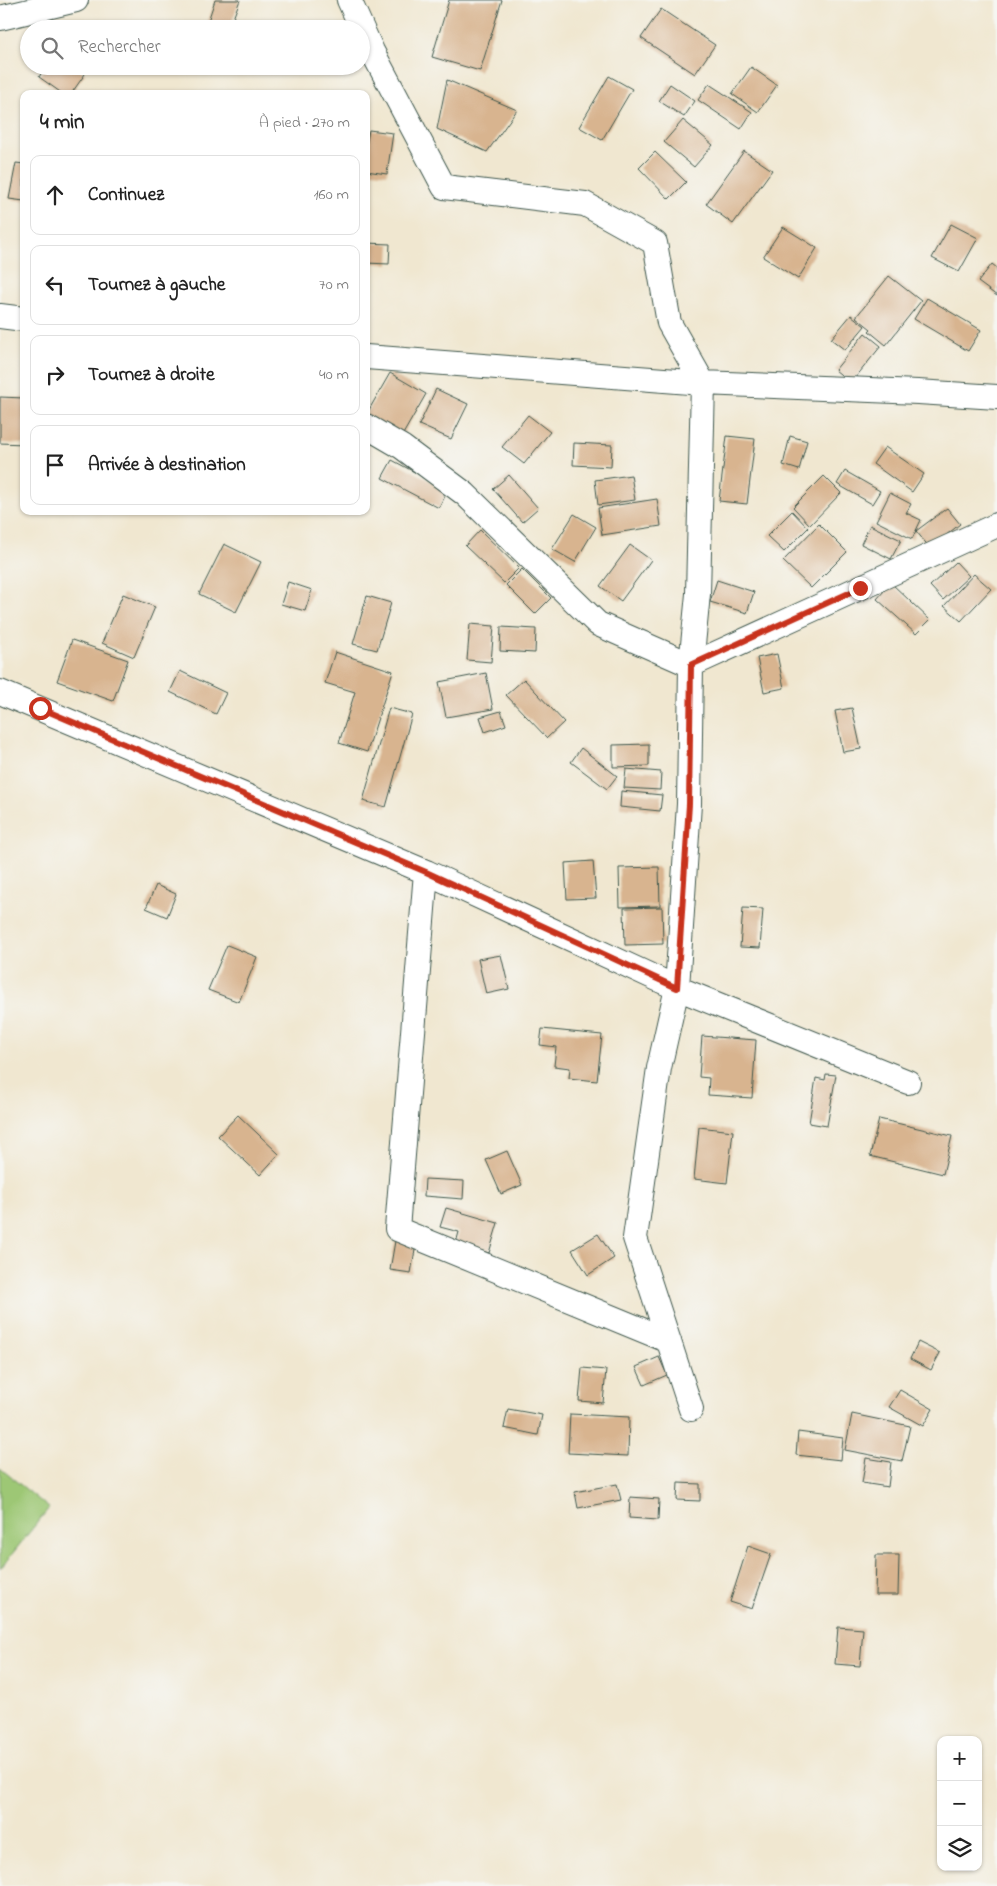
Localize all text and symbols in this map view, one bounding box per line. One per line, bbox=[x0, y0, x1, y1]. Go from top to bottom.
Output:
search box bbox=[20, 20, 370, 75]
icon: search bbox=[38, 34, 66, 62]
text: Rechercher bbox=[78, 34, 161, 61]
text: 4 min bbox=[40, 108, 84, 138]
text: À pied · 270 m bbox=[259, 111, 350, 135]
icon: ahead bbox=[41, 181, 69, 209]
text: Continuez bbox=[88, 182, 164, 209]
text: 160 m bbox=[314, 183, 349, 207]
icon: left bbox=[41, 271, 69, 299]
text: Tournez à gauche bbox=[88, 272, 225, 299]
text: 70 m bbox=[319, 273, 349, 297]
icon: right bbox=[41, 361, 69, 389]
text: Tournez à droite bbox=[88, 362, 214, 389]
text: 40 m bbox=[319, 363, 349, 387]
icon: arrive bbox=[41, 451, 69, 479]
text: Arrivée à destination bbox=[88, 452, 246, 479]
route end bbox=[849, 577, 872, 600]
route start bbox=[29, 697, 52, 720]
map controls bbox=[937, 1736, 982, 1871]
button: + bbox=[937, 1736, 982, 1781]
button: − bbox=[937, 1781, 982, 1826]
button: layers bbox=[937, 1826, 982, 1871]

